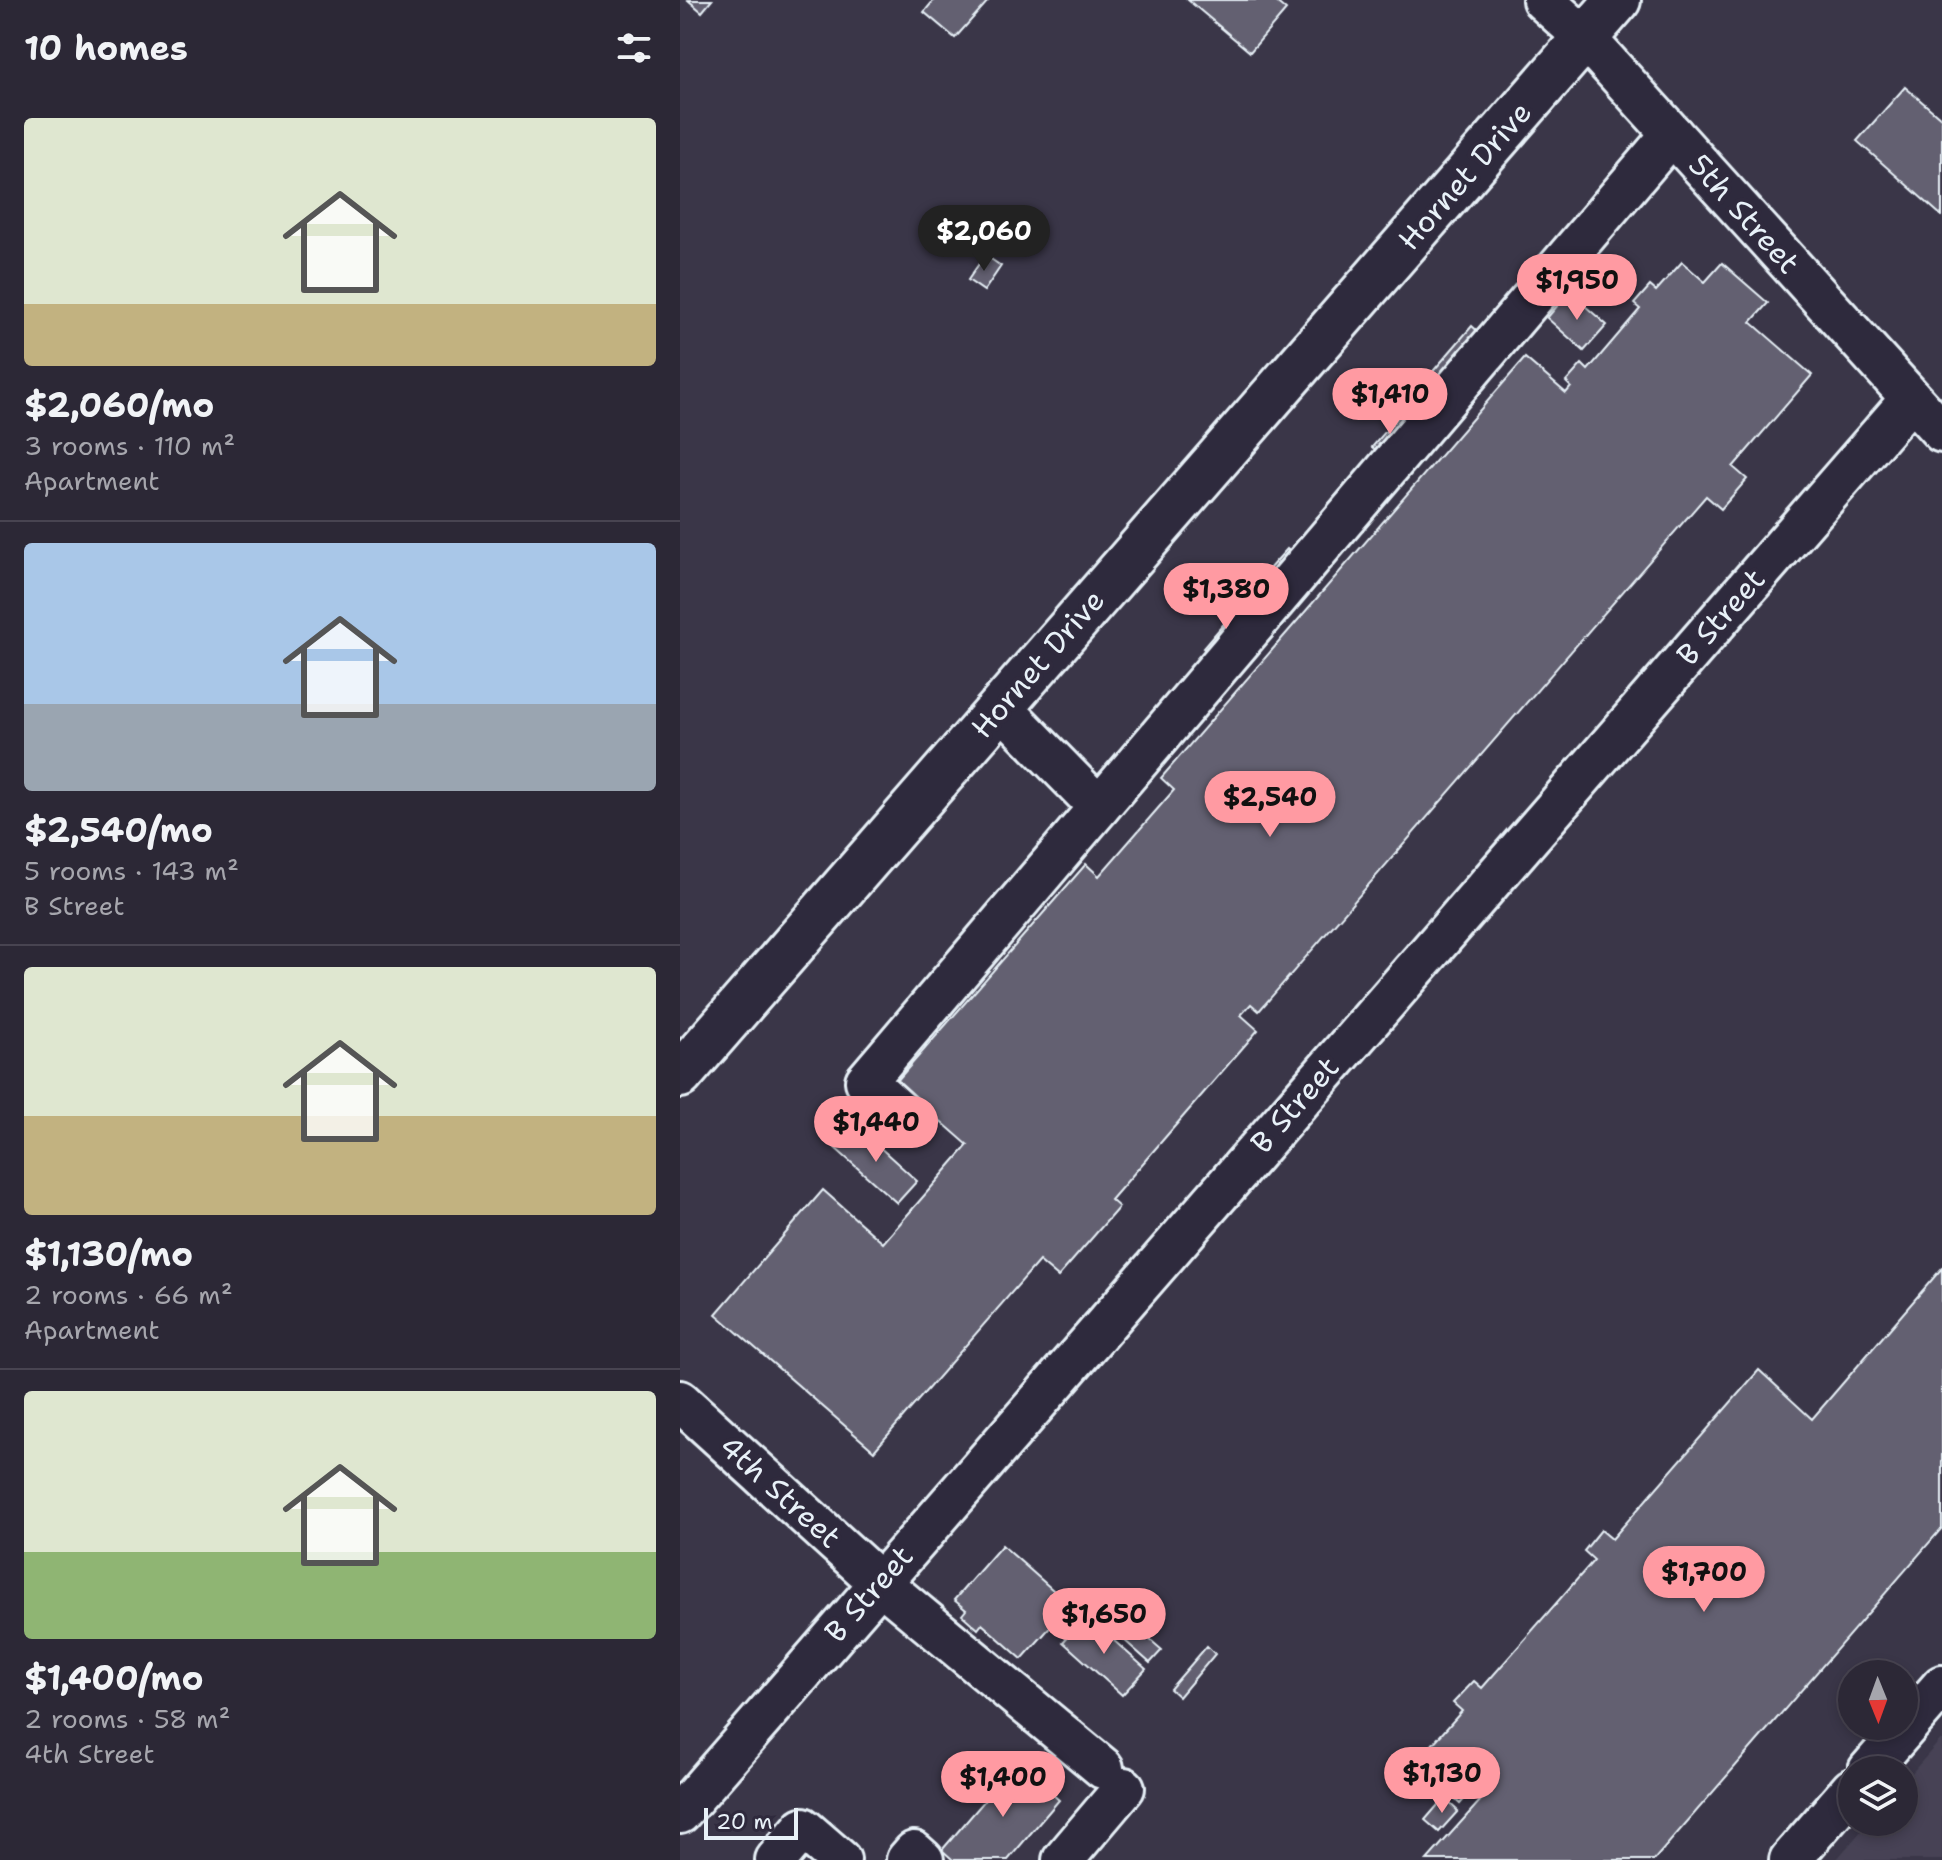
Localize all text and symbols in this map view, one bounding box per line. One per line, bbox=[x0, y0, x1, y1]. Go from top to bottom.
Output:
text: 10 homes bbox=[24, 25, 188, 71]
icon: filters bbox=[612, 26, 656, 70]
street label: Hornet Drive bbox=[1389, 93, 1541, 259]
street label: 5th Street bbox=[1680, 145, 1809, 282]
icon: home bbox=[268, 170, 412, 314]
pin: $2,060 bbox=[919, 205, 1049, 273]
text: $2,060 bbox=[936, 213, 1032, 248]
pin: $1,950 bbox=[1512, 254, 1642, 322]
text: $1,950 bbox=[1535, 262, 1619, 297]
pin: $1,410 bbox=[1325, 368, 1455, 436]
text: $1,410 bbox=[1350, 376, 1430, 411]
text: $2,060/mo bbox=[24, 382, 214, 428]
text: 3 rooms · 110 m² bbox=[24, 428, 235, 463]
text: Apartment bbox=[24, 463, 160, 498]
street label: B Street bbox=[1667, 559, 1774, 674]
pin: $1,380 bbox=[1161, 563, 1291, 631]
text: $1,380 bbox=[1182, 571, 1270, 606]
street label: Hornet Drive bbox=[962, 581, 1114, 747]
icon: home bbox=[268, 595, 412, 739]
pin: $2,540 bbox=[1205, 771, 1335, 839]
text: $2,540 bbox=[1223, 779, 1317, 814]
text: $2,540/mo bbox=[24, 807, 213, 853]
text: 5 rooms · 143 m² bbox=[24, 853, 239, 888]
text: B Street bbox=[24, 888, 125, 923]
icon: home bbox=[268, 1019, 412, 1163]
street label: B Street bbox=[1241, 1047, 1348, 1162]
pin: $1,440 bbox=[811, 1096, 941, 1164]
text: $1,440 bbox=[832, 1104, 920, 1139]
text: $1,130/mo bbox=[24, 1231, 193, 1277]
text: 2 rooms · 66 m² bbox=[24, 1277, 233, 1312]
text: Apartment bbox=[24, 1312, 160, 1347]
street label: 4th Street bbox=[711, 1426, 850, 1557]
icon: home bbox=[268, 1443, 412, 1587]
street label: B Street bbox=[815, 1536, 922, 1651]
pin: $1,700 bbox=[1639, 1546, 1769, 1614]
text: $1,700 bbox=[1661, 1554, 1747, 1589]
pin: $1,650 bbox=[1039, 1588, 1169, 1656]
text: $1,650 bbox=[1061, 1596, 1147, 1631]
text: $1,400/mo bbox=[24, 1655, 204, 1701]
north arrow bbox=[1838, 1660, 1918, 1740]
map controls bbox=[1838, 1660, 1918, 1836]
text: 2 rooms · 58 m² bbox=[24, 1701, 230, 1736]
text: 4th Street bbox=[24, 1736, 155, 1771]
pin: $1,130 bbox=[1377, 1747, 1507, 1815]
pin: $1,400 bbox=[938, 1751, 1068, 1819]
text: $1,130 bbox=[1402, 1755, 1482, 1790]
button: layers bbox=[1838, 1756, 1918, 1836]
text: $1,400 bbox=[959, 1759, 1047, 1794]
scale bar bbox=[704, 1804, 798, 1840]
text: 20 m bbox=[716, 1807, 773, 1836]

